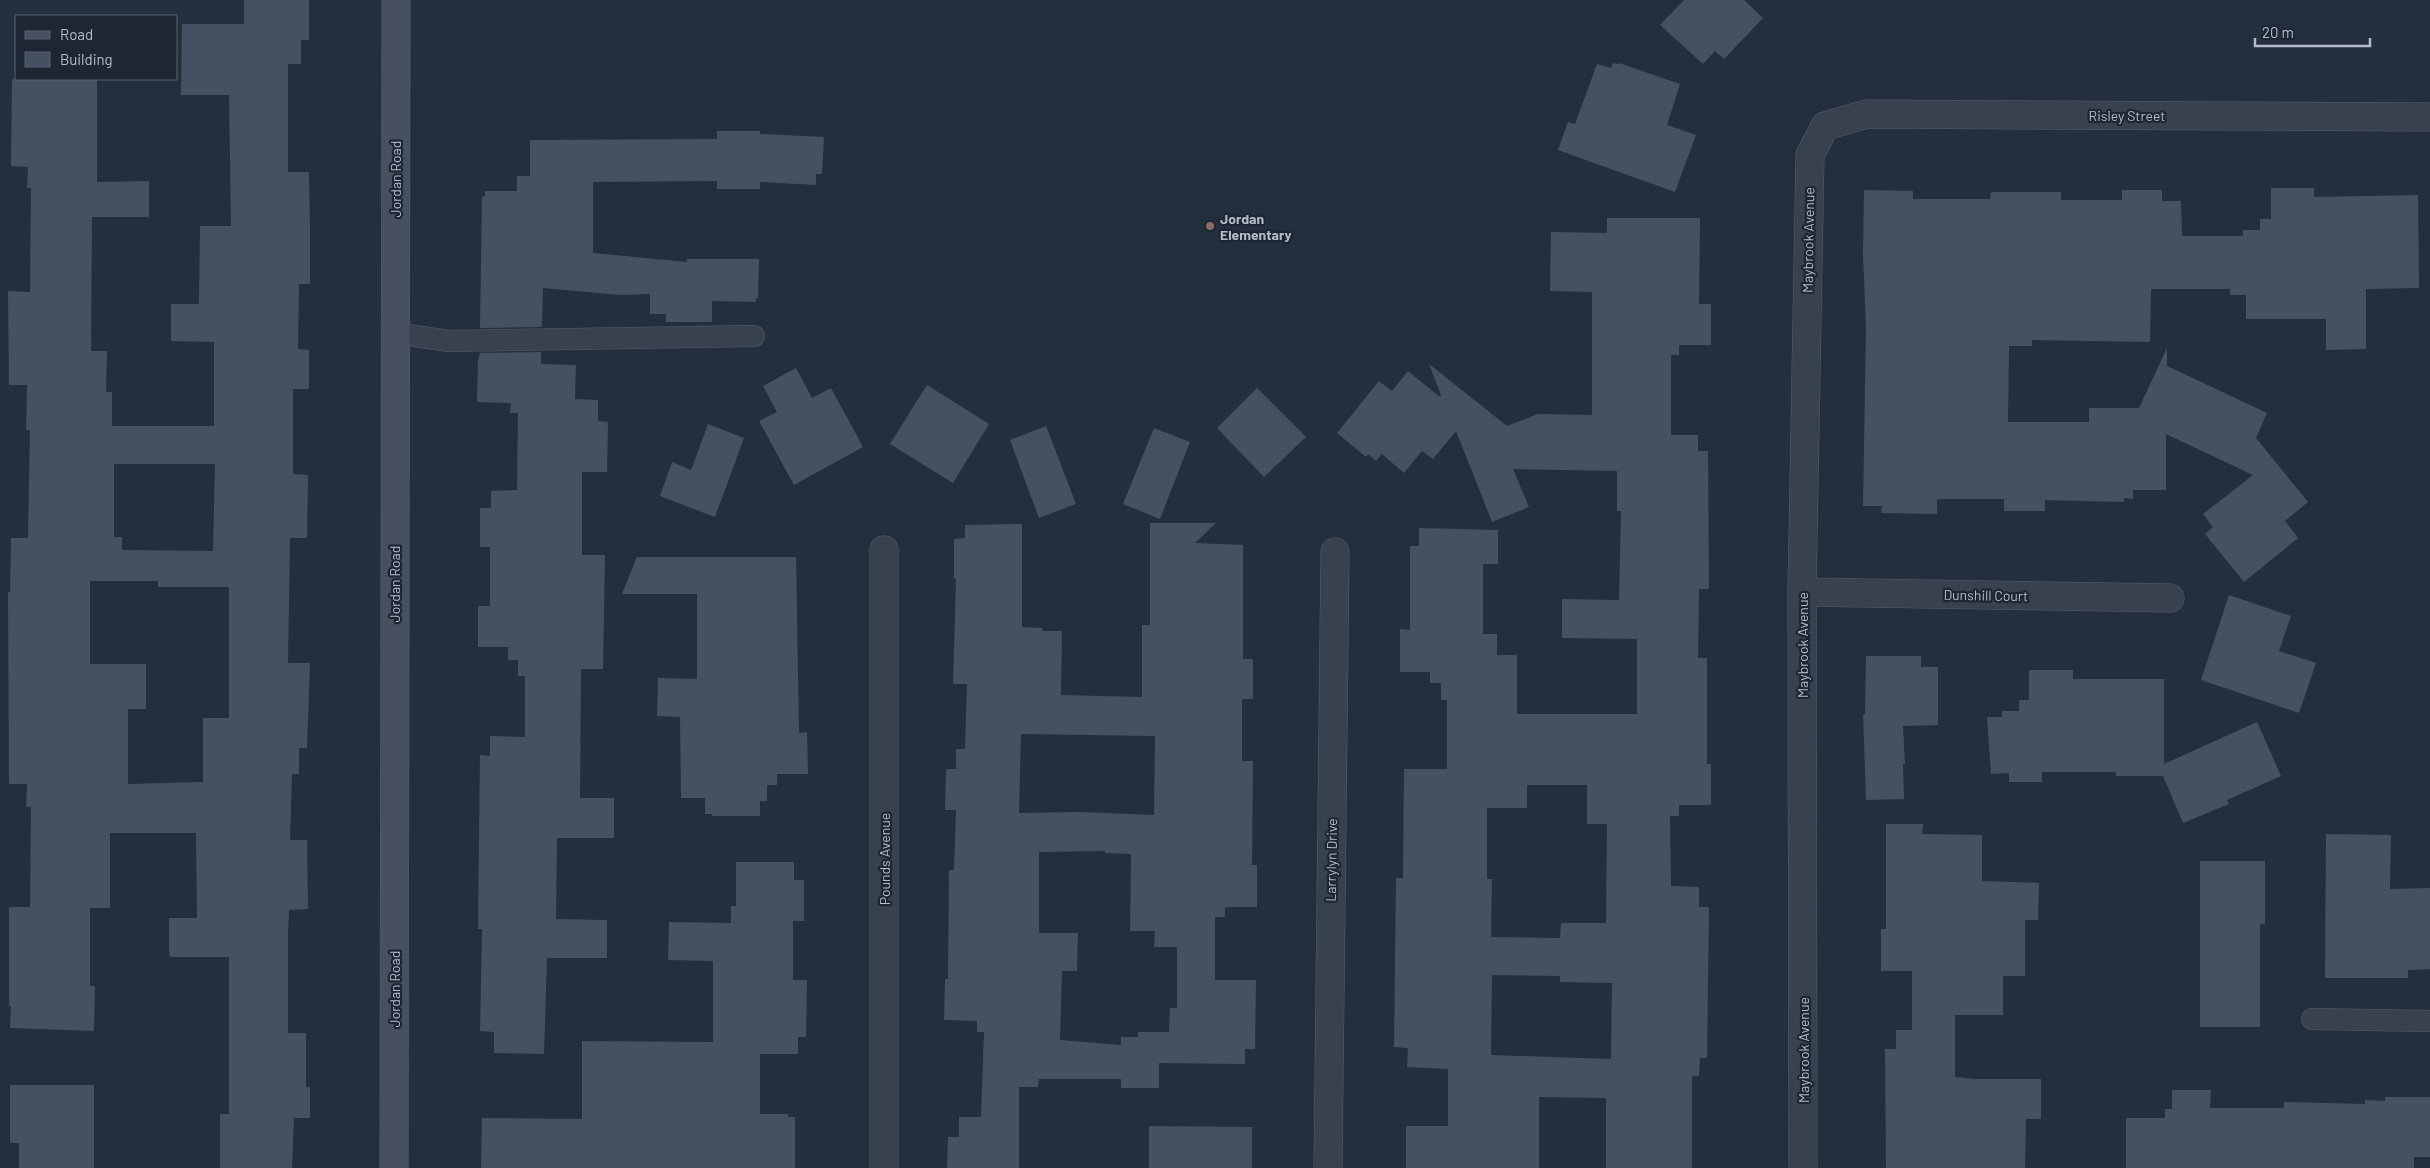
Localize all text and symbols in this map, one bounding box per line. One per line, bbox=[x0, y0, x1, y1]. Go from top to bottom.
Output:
legend bbox=[15, 15, 178, 80]
scale bar bbox=[2255, 15, 2370, 47]
text: 20 m bbox=[2262, 23, 2294, 41]
text: Road bbox=[60, 25, 93, 43]
text: Building bbox=[60, 50, 113, 68]
street label: Risley Street bbox=[2089, 107, 2165, 124]
street label: Jordan Road bbox=[387, 141, 404, 217]
street label: Maybrook Avenue bbox=[1799, 187, 1817, 293]
place label: Jordan Elementary bbox=[1220, 210, 1291, 243]
marker: Jordan Elementary bbox=[1204, 220, 1216, 232]
street label: Jordan Road bbox=[386, 546, 403, 622]
street label: Dunshill Court bbox=[1944, 586, 2028, 604]
street label: Maybrook Avenue bbox=[1794, 592, 1811, 698]
street label: Pounds Avenue bbox=[876, 813, 893, 905]
street label: Larrylyn Drive bbox=[1322, 818, 1340, 902]
street label: Jordan Road bbox=[386, 951, 403, 1027]
street label: Maybrook Avenue bbox=[1795, 997, 1812, 1103]

